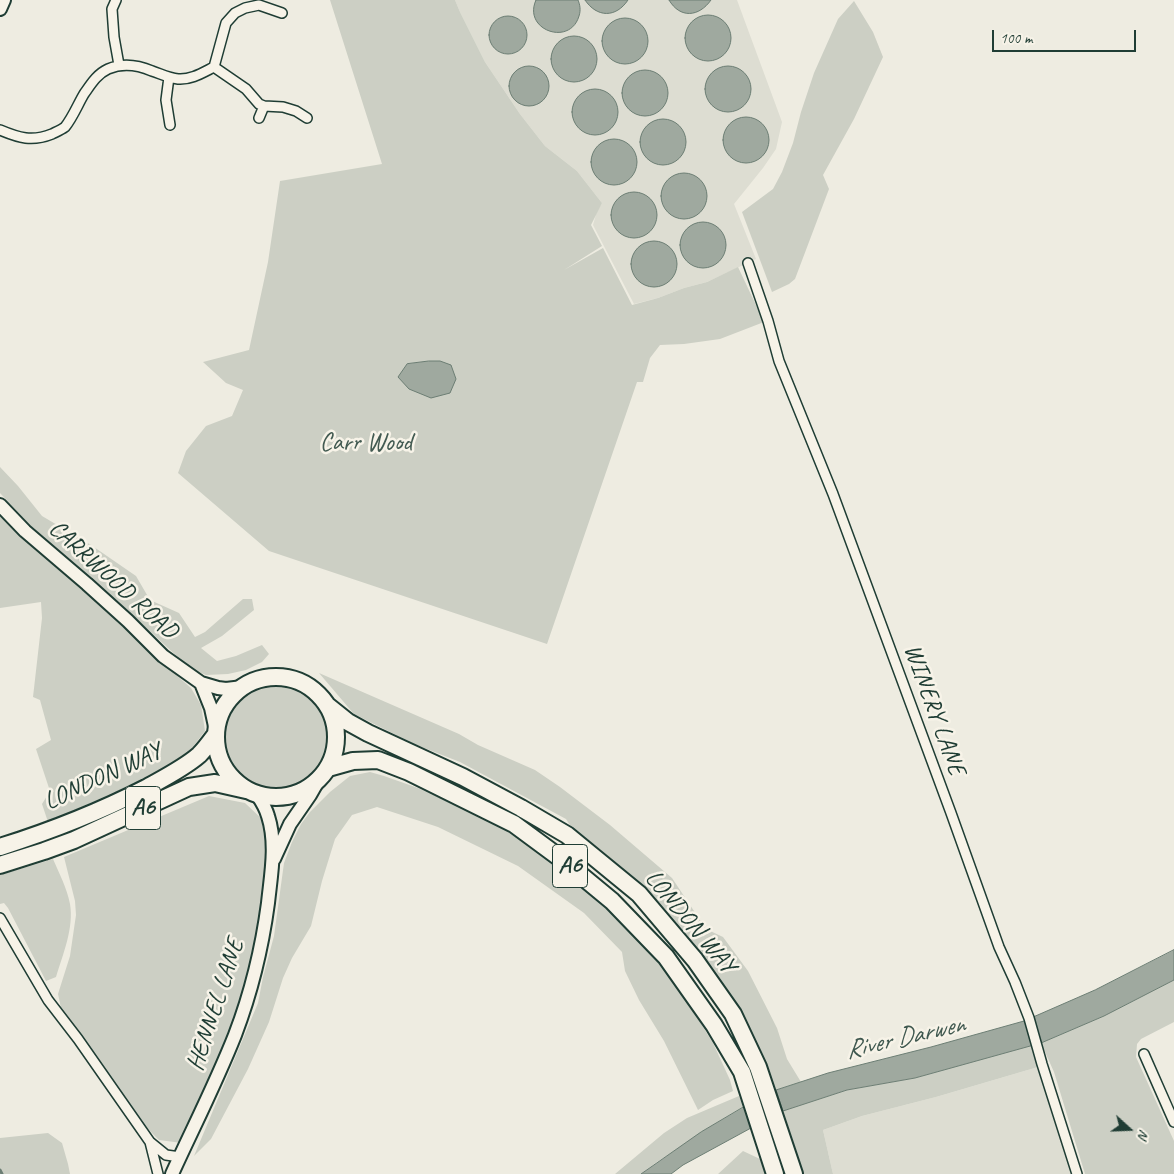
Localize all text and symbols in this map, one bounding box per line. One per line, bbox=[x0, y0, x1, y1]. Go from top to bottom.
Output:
scale bar bbox=[994, 20, 1138, 52]
text: 100 m bbox=[1000, 29, 1032, 48]
park label: Carr Wood bbox=[320, 428, 412, 458]
street label: CARRWOOD ROAD bbox=[42, 514, 184, 646]
street label: WINERY LANE bbox=[896, 641, 972, 779]
street label: LONDON WAY bbox=[40, 737, 166, 817]
road number: A6 bbox=[126, 786, 160, 830]
road number: A6 bbox=[552, 844, 588, 888]
street label: LONDON WAY bbox=[638, 864, 742, 980]
street label: HENNEL LANE bbox=[181, 935, 251, 1075]
water label: River Darwen bbox=[842, 1009, 968, 1067]
north arrow bbox=[1104, 1104, 1154, 1154]
text: N bbox=[1134, 1127, 1153, 1141]

